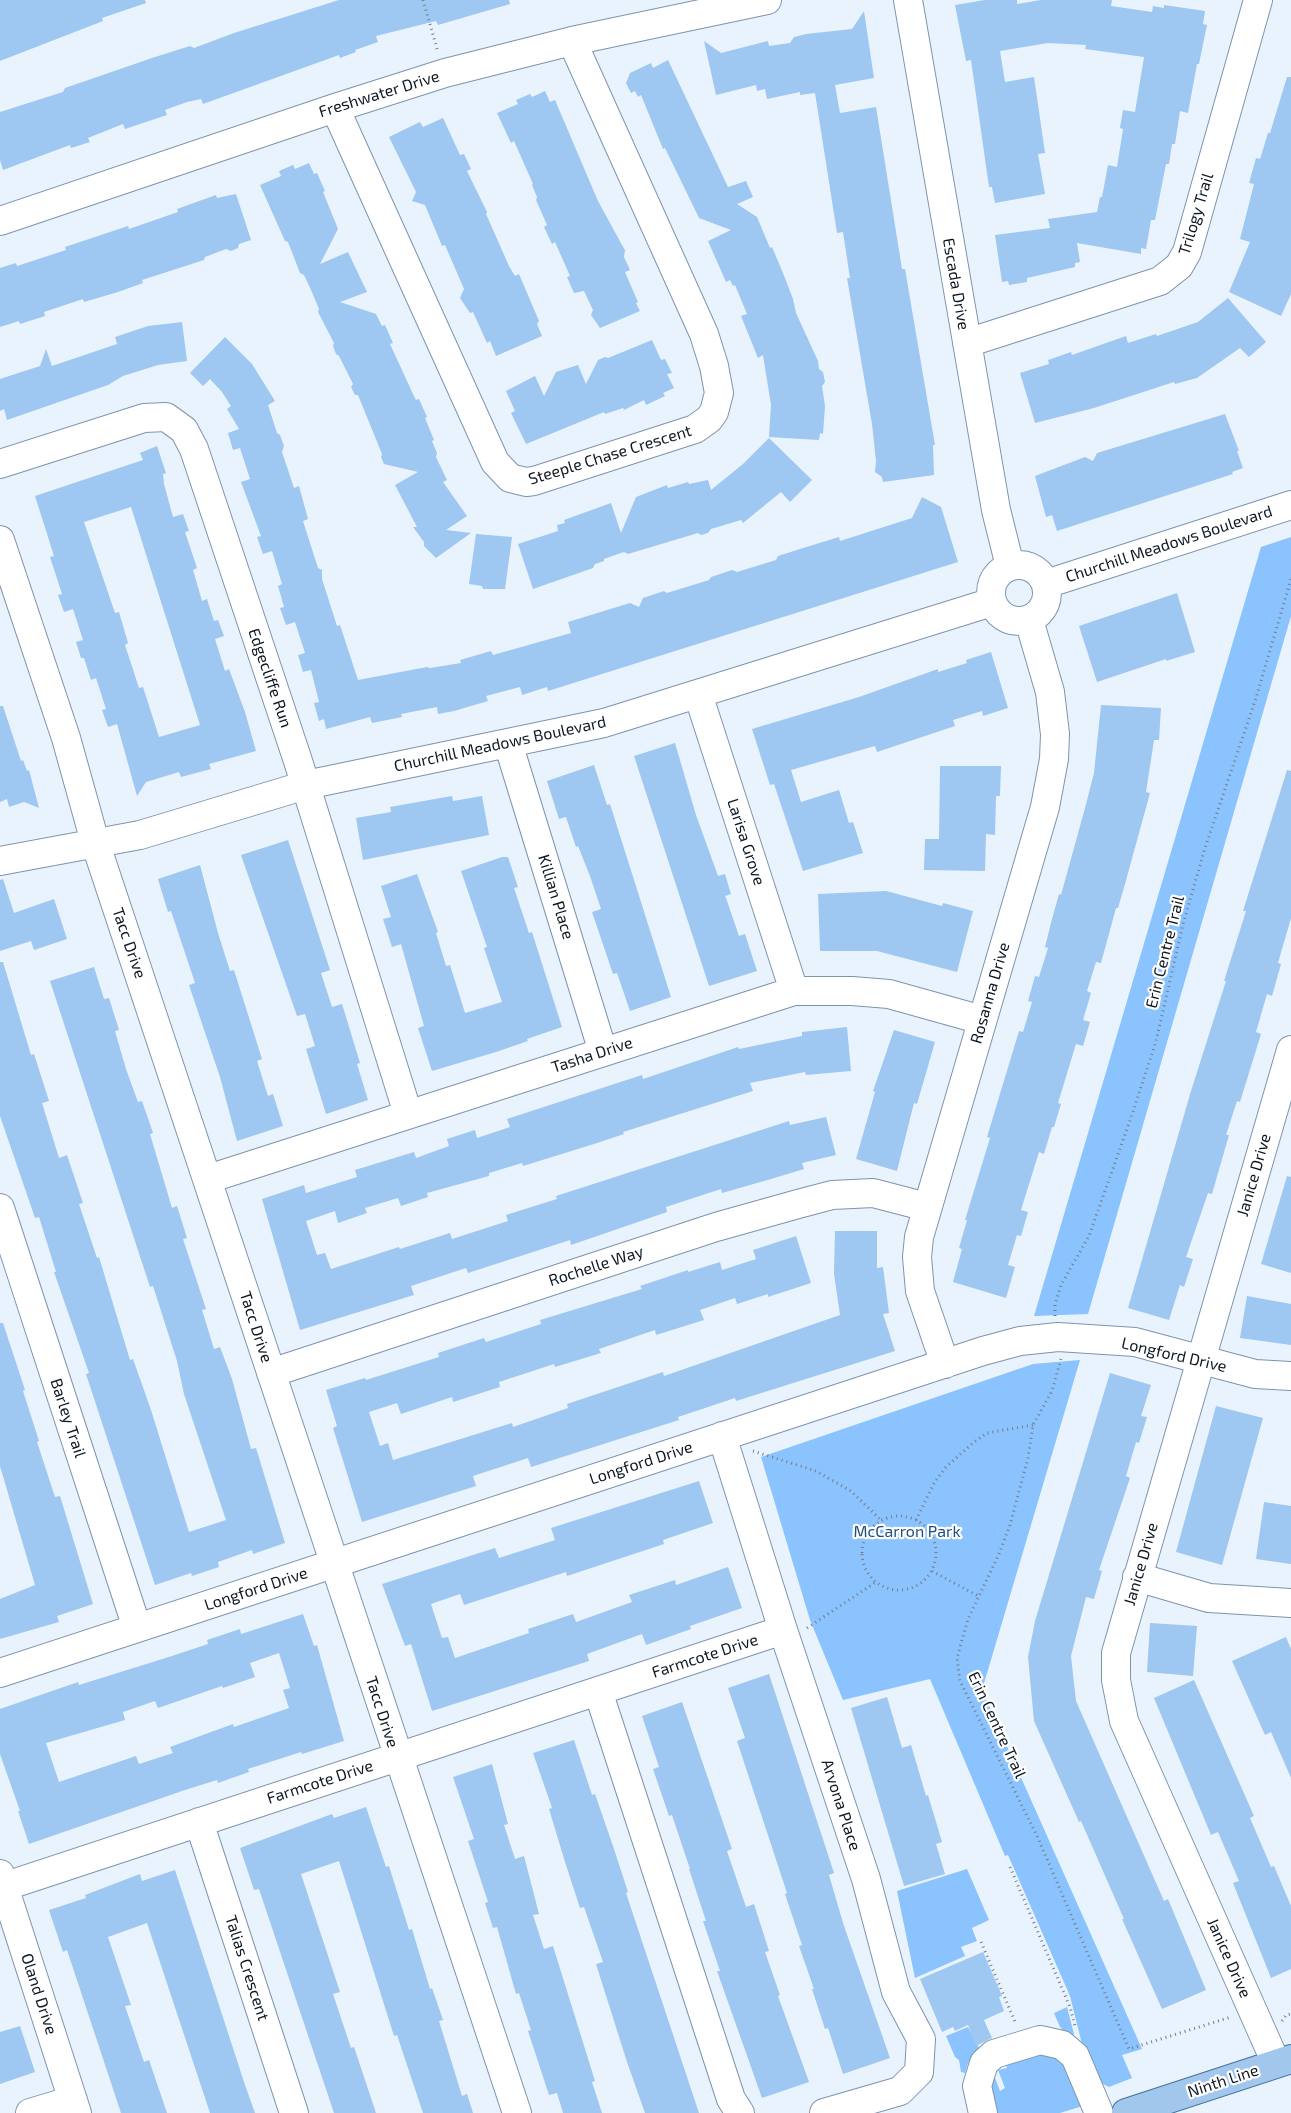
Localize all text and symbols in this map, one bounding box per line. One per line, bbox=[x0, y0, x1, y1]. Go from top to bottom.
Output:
street label: Freshwater Drive bbox=[316, 67, 442, 121]
street label: Trilogy Trail bbox=[1174, 171, 1218, 257]
street label: Escada Drive bbox=[938, 236, 974, 332]
street label: Steeple Chase Crescent bbox=[526, 421, 694, 489]
street label: Churchill Meadows Boulevard bbox=[1063, 501, 1275, 587]
street label: Edgecliffe Run bbox=[244, 626, 296, 730]
street label: Churchill Meadows Boulevard bbox=[392, 712, 608, 776]
street label: Larisa Grove bbox=[723, 796, 769, 888]
street label: Killian Place bbox=[534, 852, 578, 942]
street label: Erin Centre Trail bbox=[1142, 894, 1188, 1010]
street label: Tacc Drive bbox=[108, 905, 150, 981]
street label: Rosanna Drive bbox=[966, 940, 1014, 1046]
street label: Tasha Drive bbox=[549, 1033, 635, 1077]
street label: Janice Drive bbox=[1233, 1131, 1275, 1219]
street label: Rochelle Way bbox=[546, 1242, 646, 1290]
street label: Tacc Drive bbox=[235, 1289, 277, 1365]
street label: Longford Drive bbox=[1119, 1334, 1229, 1376]
street label: Barley Trail bbox=[46, 1376, 90, 1460]
street label: Longford Drive bbox=[587, 1437, 695, 1489]
street label: Janice Drive bbox=[1120, 1520, 1162, 1608]
park label: McCarron Park bbox=[853, 1522, 961, 1542]
street label: Longford Drive bbox=[202, 1563, 310, 1615]
street label: Farmcote Drive bbox=[649, 1630, 761, 1682]
street label: Erin Centre Trail bbox=[964, 1669, 1030, 1781]
street label: Tacc Drive bbox=[361, 1674, 403, 1750]
street label: Farmcote Drive bbox=[264, 1756, 376, 1808]
street label: Arvona Place bbox=[817, 1757, 865, 1853]
street label: Talias Crescent bbox=[221, 1913, 273, 2023]
street label: Janice Drive bbox=[1203, 1915, 1255, 2001]
street label: Oland Drive bbox=[17, 1951, 61, 2037]
street label: Ninth Line bbox=[1185, 2061, 1261, 2101]

